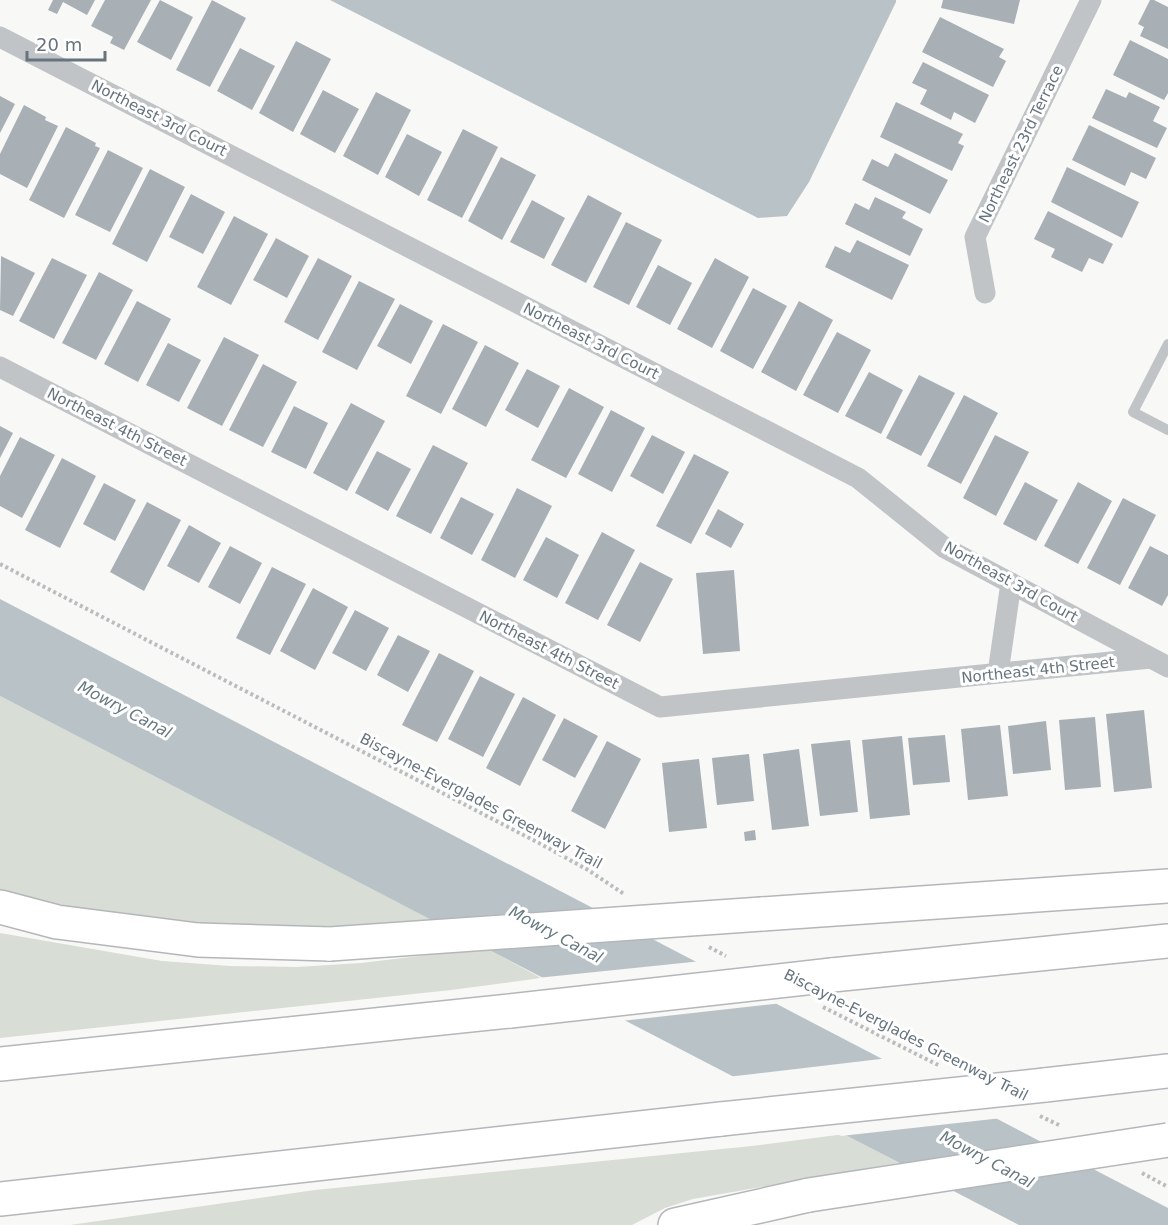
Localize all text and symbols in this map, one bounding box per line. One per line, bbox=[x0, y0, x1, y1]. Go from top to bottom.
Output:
scale bar bbox=[27, 24, 105, 62]
text: 20 m bbox=[36, 34, 82, 55]
street label: Northeast 23rd Terrace bbox=[975, 62, 1067, 226]
street label: Northeast 3rd Court bbox=[88, 76, 230, 160]
street label: Northeast 3rd Court bbox=[520, 299, 662, 383]
street label: Northeast 4th Street bbox=[44, 384, 190, 470]
street label: Northeast 3rd Court bbox=[941, 538, 1081, 626]
street label: Northeast 4th Street bbox=[476, 607, 622, 693]
street label: Northeast 4th Street bbox=[960, 653, 1116, 687]
water label: Mowry Canal bbox=[75, 677, 175, 742]
street label: Biscayne-Everglades Greenway Trail bbox=[357, 729, 605, 873]
water label: Mowry Canal bbox=[506, 902, 606, 967]
street label: Biscayne-Everglades Greenway Trail bbox=[781, 965, 1031, 1105]
water label: Mowry Canal bbox=[937, 1127, 1037, 1192]

